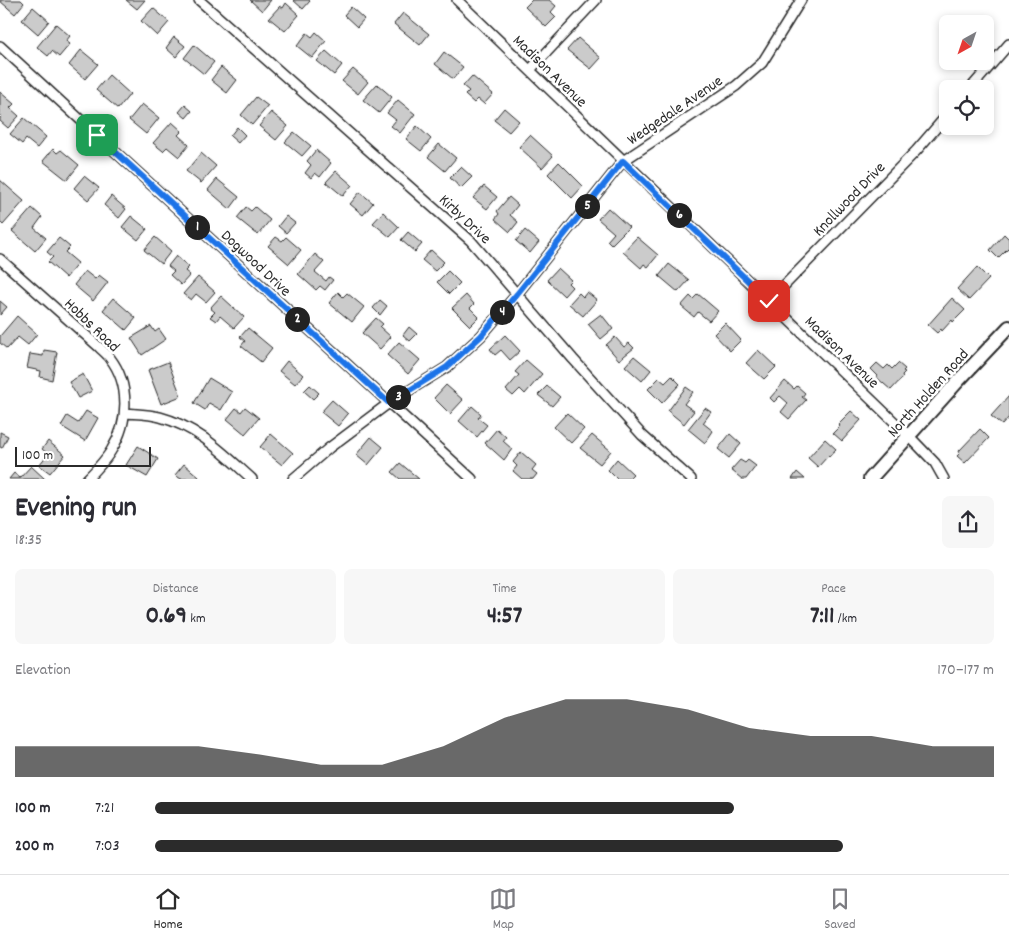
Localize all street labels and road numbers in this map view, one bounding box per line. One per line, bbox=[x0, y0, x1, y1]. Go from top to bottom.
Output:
street label: Madison Avenue bbox=[507, 30, 592, 113]
street label: Wedgedale Avenue bbox=[623, 70, 728, 152]
street label: Knollwood Drive bbox=[808, 157, 891, 242]
street label: Kirby Drive bbox=[433, 190, 496, 250]
street label: Dogwood Drive bbox=[215, 225, 296, 303]
street label: Hobbs Road bbox=[58, 293, 124, 358]
street label: Madison Avenue bbox=[799, 311, 884, 394]
street label: North Holden Road bbox=[883, 344, 975, 443]

